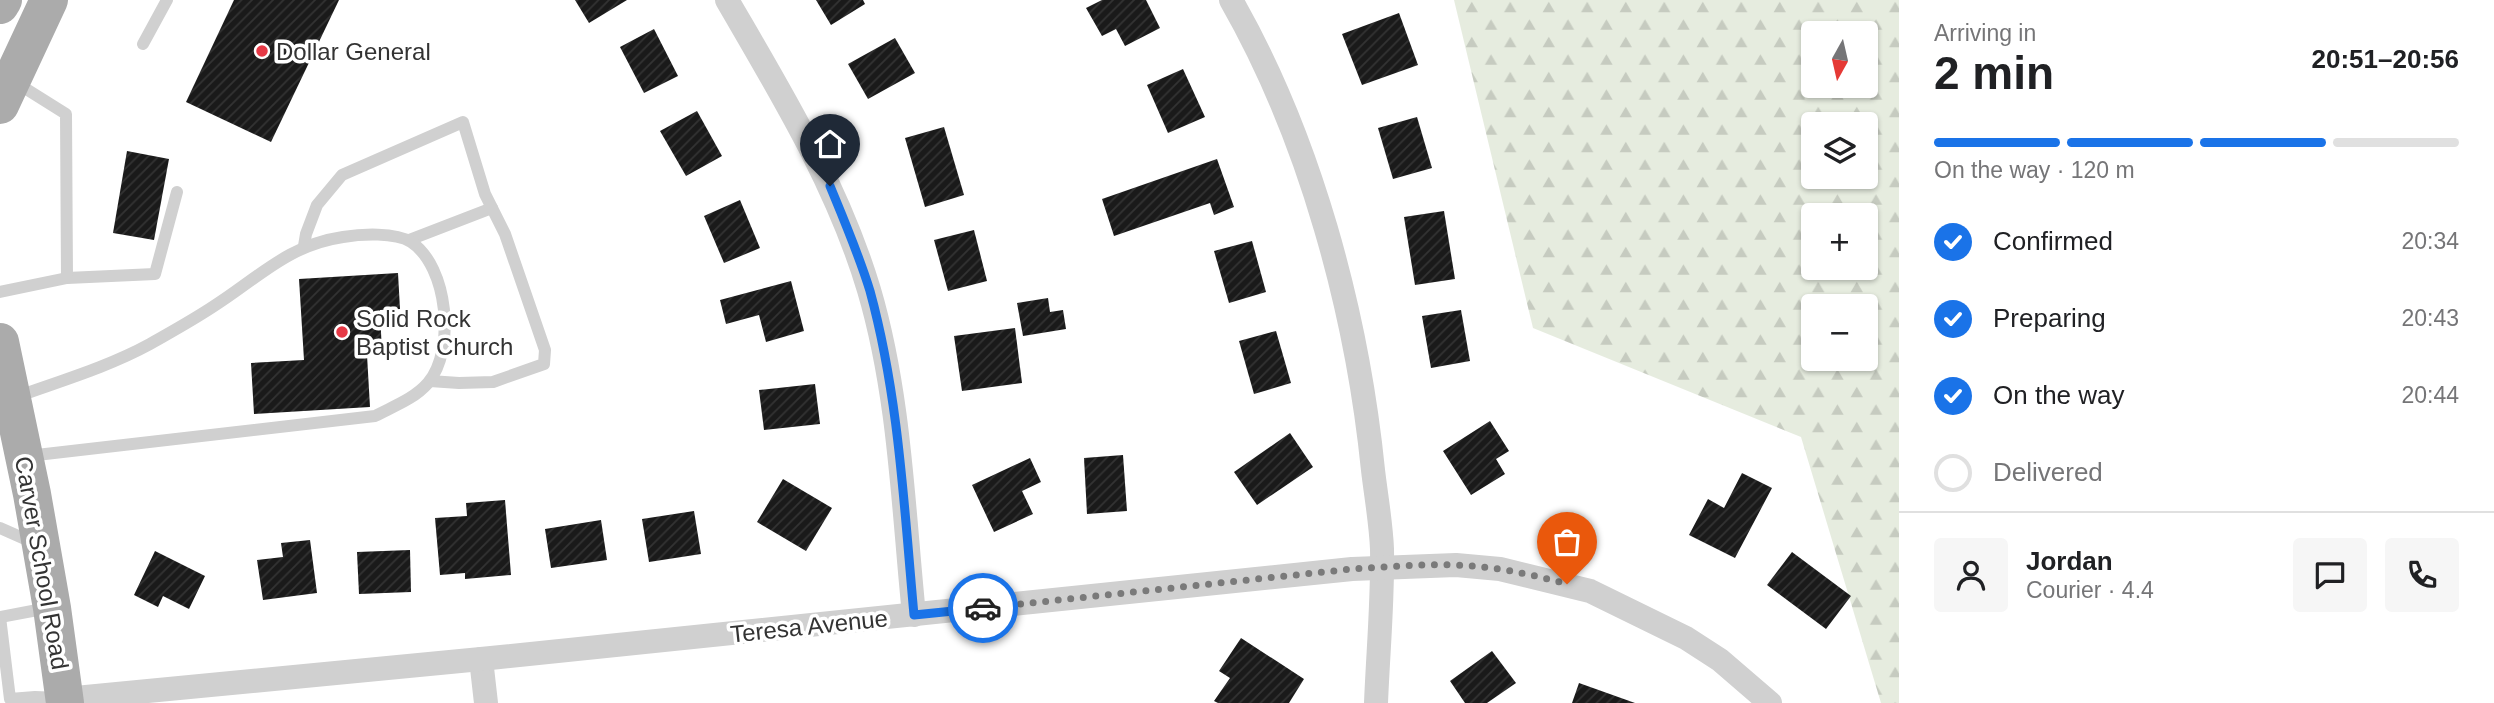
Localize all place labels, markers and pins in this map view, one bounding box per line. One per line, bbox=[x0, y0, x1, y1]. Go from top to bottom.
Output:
place label: Dollar General bbox=[276, 38, 431, 65]
marker: Dollar General bbox=[254, 43, 270, 59]
pin bbox=[800, 114, 860, 186]
place label: Solid Rock Baptist Church bbox=[356, 305, 513, 360]
marker: Solid Rock Baptist Church bbox=[334, 324, 350, 340]
pin bbox=[1537, 512, 1597, 584]

